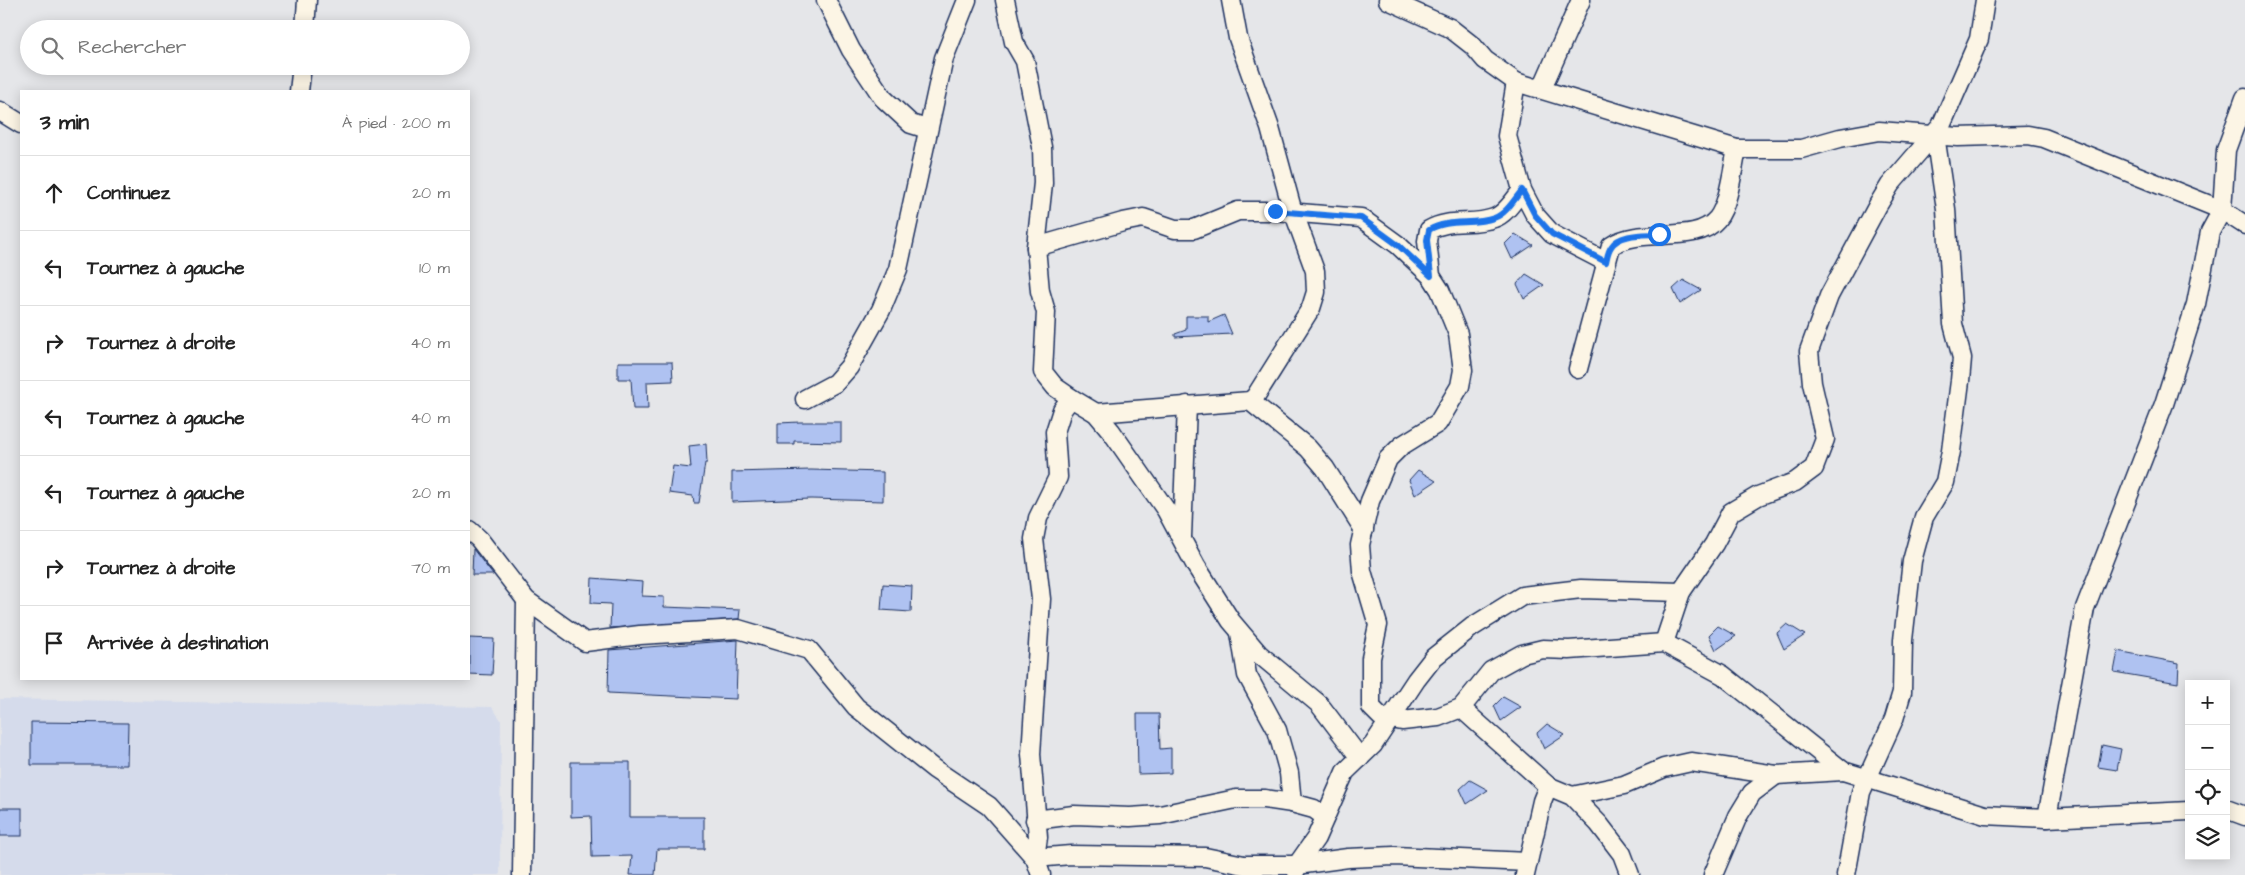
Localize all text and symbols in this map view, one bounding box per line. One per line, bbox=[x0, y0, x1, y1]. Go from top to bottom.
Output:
search box bbox=[20, 20, 470, 75]
icon: search bbox=[38, 34, 66, 62]
text: Rechercher bbox=[78, 34, 186, 61]
text: 3 min bbox=[40, 108, 89, 137]
text: À pied · 200 m bbox=[342, 112, 450, 134]
icon: ahead bbox=[40, 179, 68, 207]
text: Continuez bbox=[87, 180, 170, 207]
text: 20 m bbox=[412, 182, 450, 204]
route end bbox=[1264, 200, 1287, 223]
route start bbox=[1648, 223, 1671, 246]
icon: left bbox=[40, 254, 68, 282]
text: Tournez à gauche bbox=[87, 255, 245, 282]
text: 10 m bbox=[419, 257, 450, 279]
icon: right bbox=[40, 329, 68, 357]
text: Tournez à droite bbox=[87, 330, 235, 357]
text: 40 m bbox=[410, 332, 450, 354]
icon: left bbox=[40, 404, 68, 432]
text: Tournez à gauche bbox=[87, 405, 245, 432]
text: 40 m bbox=[410, 407, 450, 429]
icon: left bbox=[40, 479, 68, 507]
text: Tournez à gauche bbox=[87, 480, 245, 507]
text: 20 m bbox=[412, 482, 450, 504]
icon: right bbox=[40, 554, 68, 582]
text: Tournez à droite bbox=[87, 555, 235, 582]
text: 70 m bbox=[411, 557, 450, 579]
icon: arrive bbox=[40, 629, 68, 657]
text: Arrivée à destination bbox=[87, 630, 268, 657]
map controls bbox=[2185, 680, 2230, 860]
button: + bbox=[2185, 680, 2230, 725]
button: − bbox=[2185, 725, 2230, 770]
button: locate bbox=[2185, 770, 2230, 815]
button: layers bbox=[2185, 815, 2230, 860]

